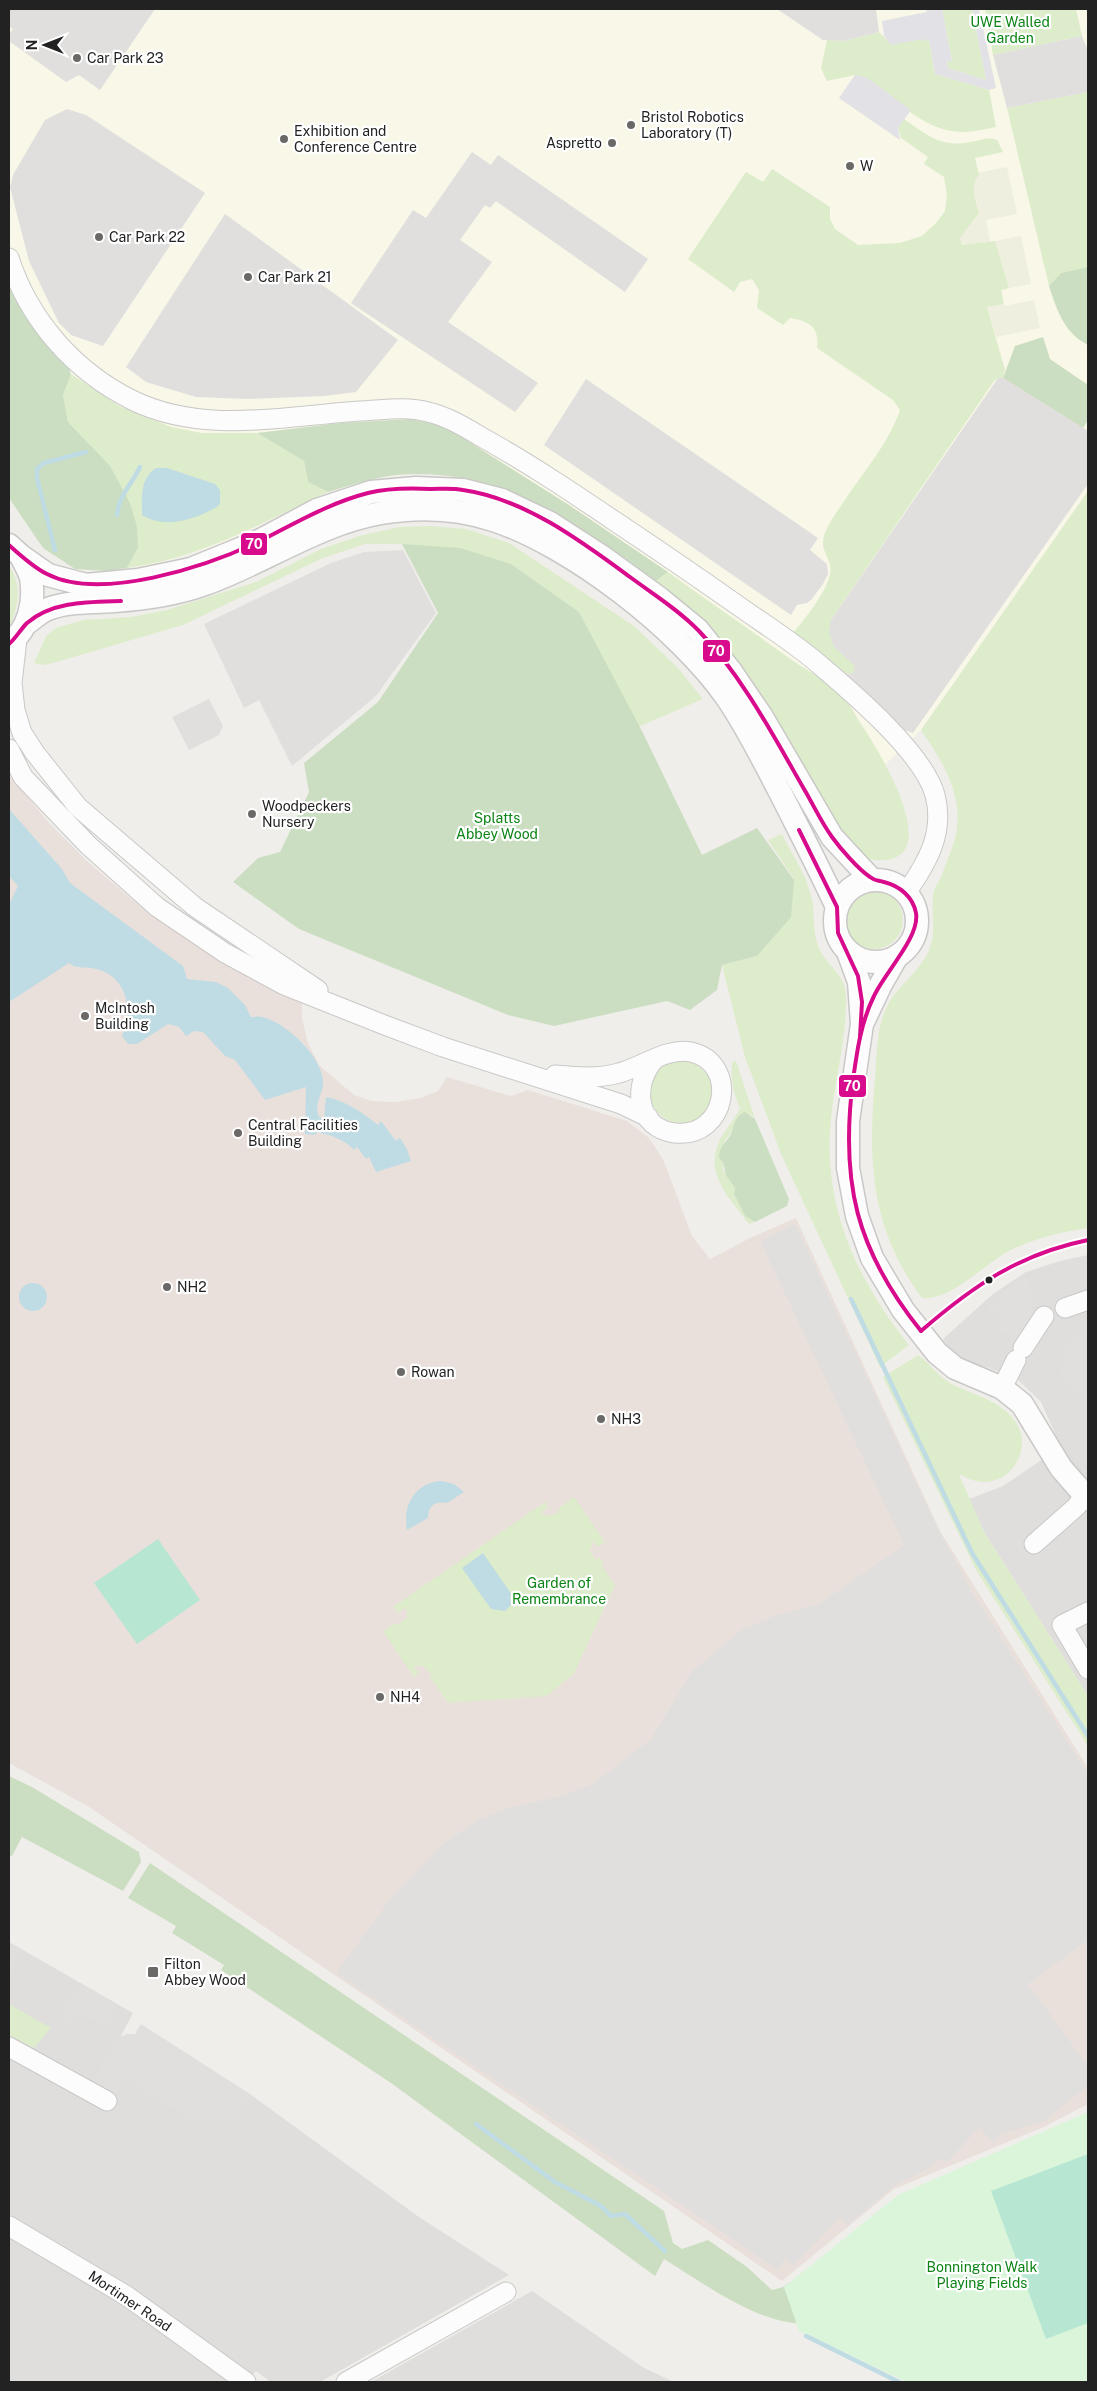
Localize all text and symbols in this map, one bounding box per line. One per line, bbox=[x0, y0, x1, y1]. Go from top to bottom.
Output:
park label: UWE Walled Garden bbox=[970, 14, 1050, 46]
north arrow bbox=[20, 20, 70, 70]
text: N bbox=[24, 40, 40, 50]
place label: Car Park 23 bbox=[87, 50, 164, 66]
marker: Car Park 23 bbox=[71, 52, 83, 64]
place label: Bristol Robotics Laboratory (T) bbox=[641, 109, 744, 141]
marker: Bristol Robotics Laboratory (T) bbox=[625, 119, 637, 131]
place label: Exhibition and Conference Centre bbox=[294, 123, 417, 155]
marker: Exhibition and Conference Centre bbox=[278, 133, 290, 145]
place label: Aspretto bbox=[546, 135, 602, 151]
marker: Aspretto bbox=[606, 137, 618, 149]
place label: W bbox=[860, 158, 874, 174]
marker: W bbox=[844, 160, 856, 172]
place label: Car Park 22 bbox=[109, 229, 185, 245]
marker: Car Park 22 bbox=[93, 231, 105, 243]
place label: Car Park 21 bbox=[258, 269, 331, 285]
marker: Car Park 21 bbox=[242, 271, 254, 283]
line badge: 70 bbox=[240, 532, 268, 556]
text: 70 bbox=[245, 536, 263, 552]
line badge: 70 bbox=[702, 639, 731, 663]
text: 70 bbox=[707, 643, 725, 659]
place label: Woodpeckers Nursery bbox=[262, 798, 351, 830]
marker: Woodpeckers Nursery bbox=[246, 808, 258, 820]
park label: Splatts Abbey Wood bbox=[456, 810, 538, 842]
place label: McIntosh Building bbox=[95, 1000, 155, 1032]
marker: McIntosh Building bbox=[79, 1010, 91, 1022]
line badge: 70 bbox=[838, 1074, 867, 1098]
text: 70 bbox=[843, 1078, 861, 1094]
place label: Central Facilities Building bbox=[248, 1117, 358, 1149]
marker: Central Facilities Building bbox=[232, 1127, 244, 1139]
unlabelled marker bbox=[984, 1275, 994, 1285]
place label: NH2 bbox=[177, 1279, 207, 1295]
marker: NH2 bbox=[161, 1281, 173, 1293]
place label: Rowan bbox=[411, 1364, 455, 1380]
marker: Rowan bbox=[395, 1366, 407, 1378]
place label: NH3 bbox=[611, 1411, 641, 1427]
marker: NH3 bbox=[595, 1413, 607, 1425]
park label: Garden of Remembrance bbox=[512, 1575, 606, 1607]
place label: NH4 bbox=[390, 1689, 420, 1705]
marker: NH4 bbox=[374, 1691, 386, 1703]
place label: Filton Abbey Wood bbox=[164, 1956, 246, 1988]
marker: Filton Abbey Wood bbox=[146, 1965, 160, 1979]
park label: Bonnington Walk Playing Fields bbox=[927, 2259, 1038, 2291]
street label: Mortimer Road bbox=[85, 2267, 175, 2335]

